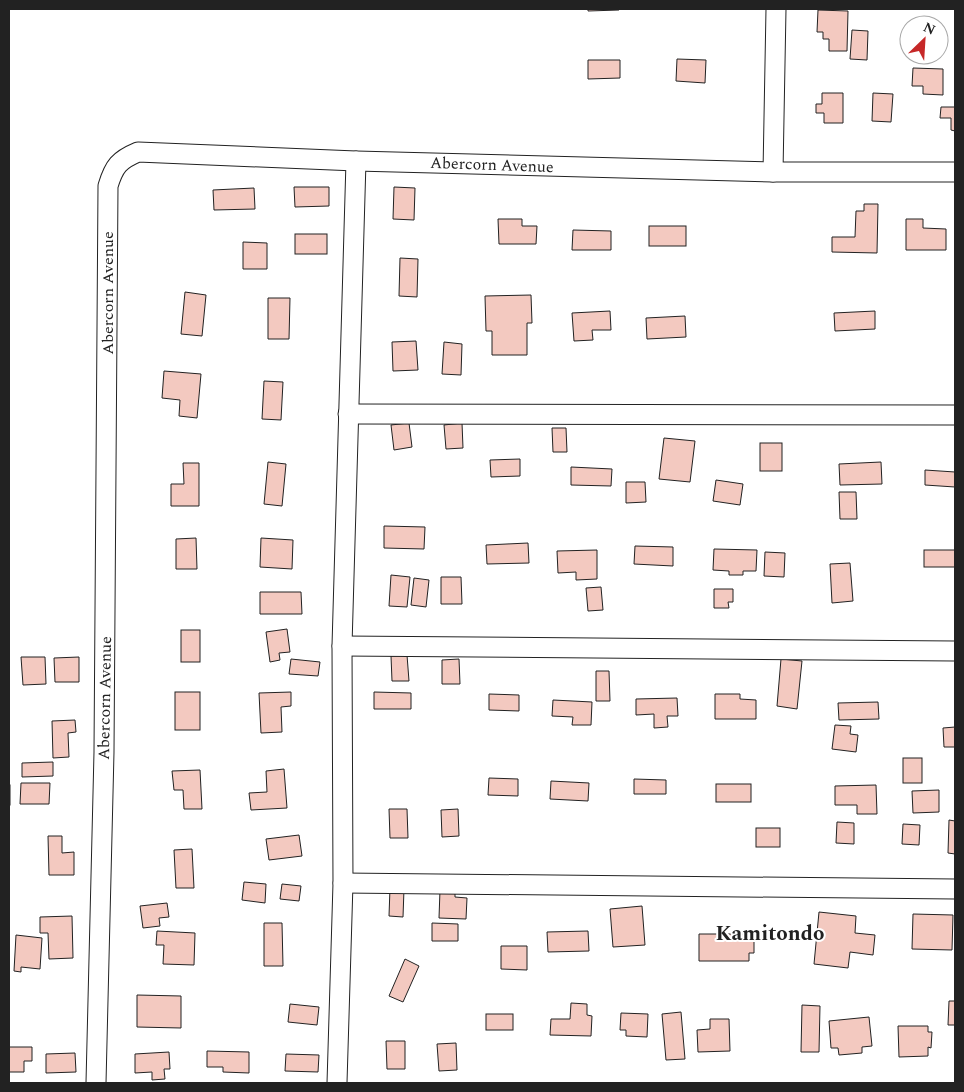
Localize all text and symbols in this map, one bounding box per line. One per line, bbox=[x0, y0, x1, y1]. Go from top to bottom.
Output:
north arrow bbox=[899, 15, 949, 65]
text: N bbox=[920, 17, 939, 41]
street label: Abercorn Avenue bbox=[430, 151, 554, 179]
street label: Abercorn Avenue bbox=[96, 231, 120, 355]
street label: Abercorn Avenue bbox=[92, 636, 118, 760]
district label: Kamitondo bbox=[716, 918, 824, 950]

